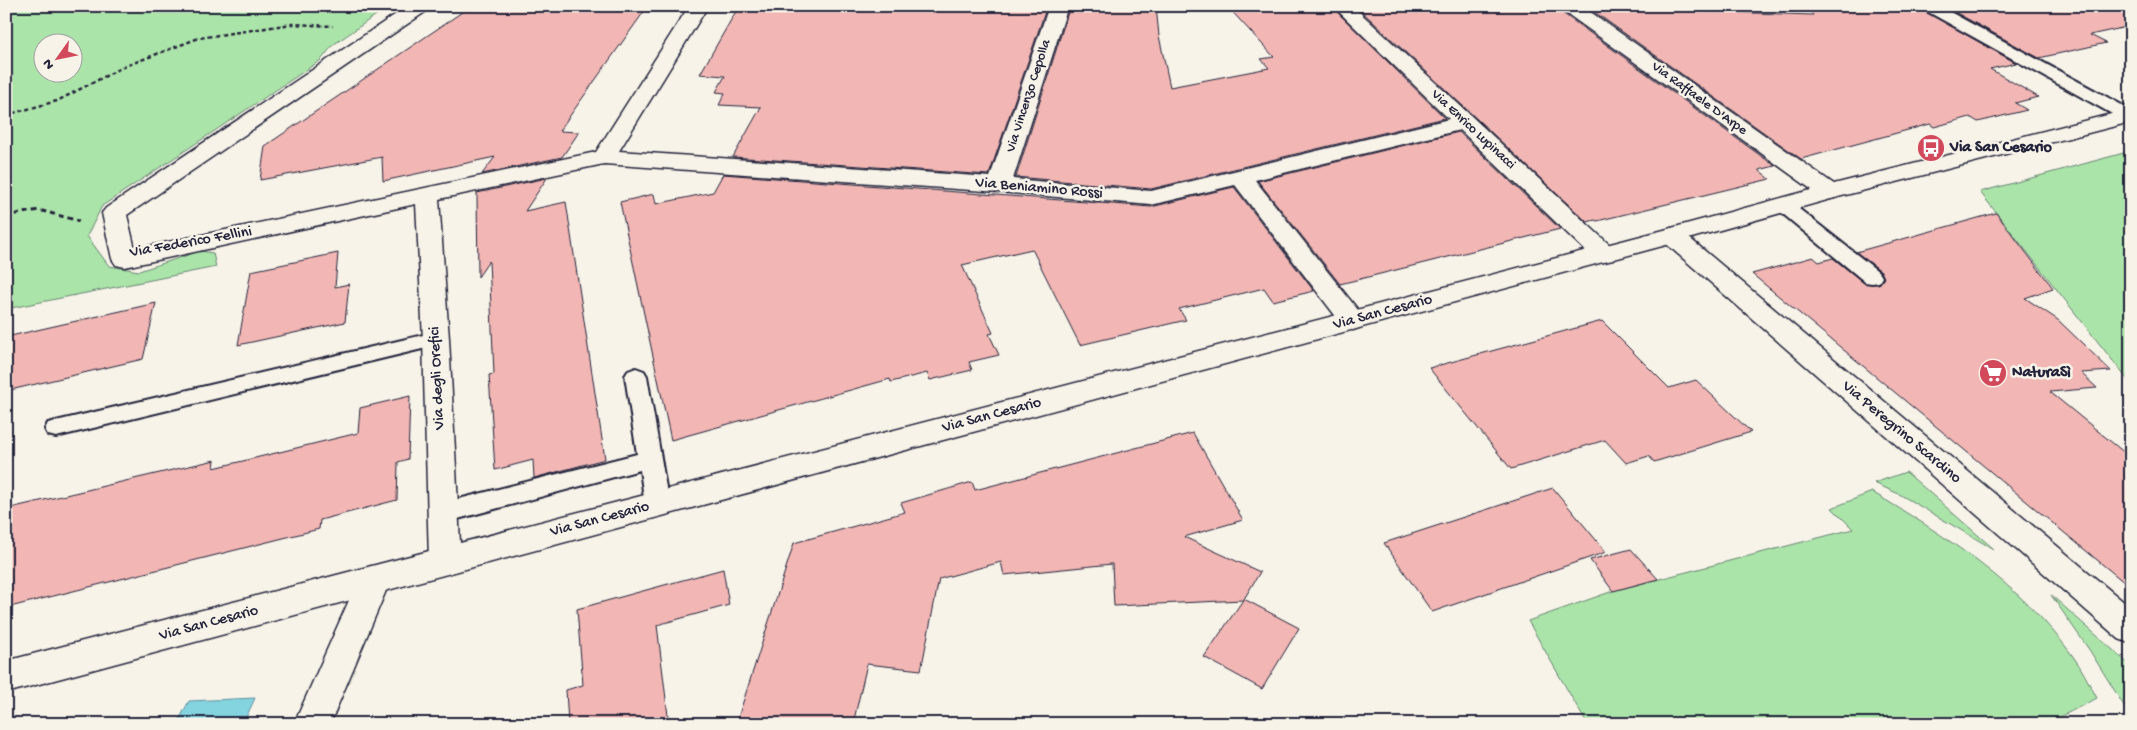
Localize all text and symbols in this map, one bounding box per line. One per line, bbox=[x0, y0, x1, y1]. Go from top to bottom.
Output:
north arrow bbox=[32, 32, 82, 82]
street label: Via Vincenzo Cepolla bbox=[1002, 36, 1056, 156]
text: N bbox=[40, 55, 59, 72]
street label: Via Raffaele D'Arpe bbox=[1647, 58, 1751, 140]
street label: Via Enrico Lupinacci bbox=[1427, 86, 1519, 173]
bus stop icon: Via San Cesario bbox=[1916, 133, 1946, 163]
place label: Via San Cesario bbox=[1949, 139, 2053, 158]
street label: Via Beniamino Rossi bbox=[973, 174, 1104, 204]
street label: Via Federico Fellini bbox=[127, 223, 254, 263]
street label: Via San Cesario bbox=[1330, 291, 1435, 336]
street label: Via degli Orefici bbox=[426, 326, 450, 431]
supermarket icon: NaturaSì bbox=[1978, 358, 2008, 388]
place label: NaturaSì bbox=[2012, 364, 2071, 383]
street label: Via Peregrino Scardino bbox=[1837, 377, 1965, 489]
street label: Via San Cesario bbox=[939, 394, 1044, 439]
street label: Via San Cesario bbox=[547, 498, 652, 543]
street label: Via San Cesario bbox=[156, 602, 261, 647]

